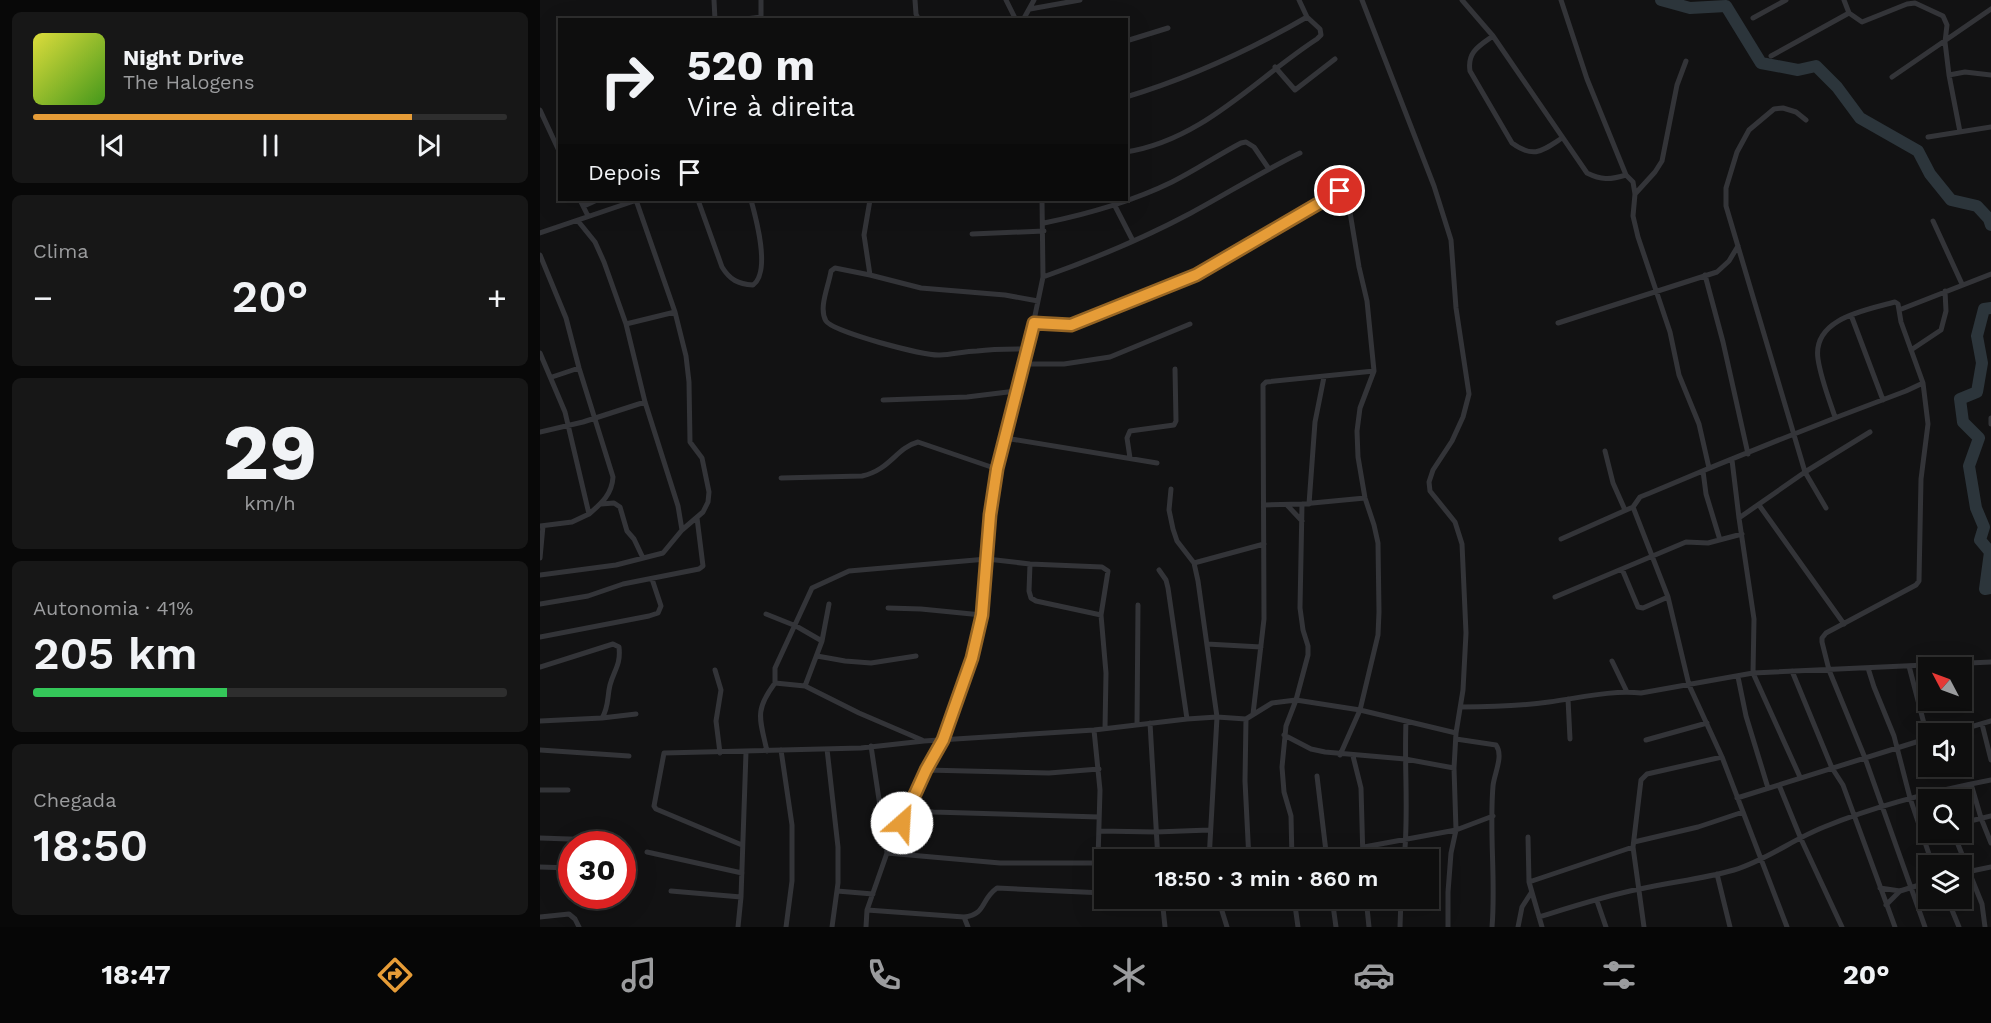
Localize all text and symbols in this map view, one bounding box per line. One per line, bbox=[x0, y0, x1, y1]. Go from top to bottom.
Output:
text: 520 m bbox=[687, 41, 815, 90]
icon: right bbox=[588, 42, 666, 120]
text: Night Drive bbox=[123, 45, 244, 70]
text: The Halogens bbox=[123, 70, 255, 94]
text: Vire à direita bbox=[687, 91, 855, 123]
icon: previous bbox=[96, 129, 129, 162]
icon: pause bbox=[254, 129, 287, 162]
icon: next bbox=[412, 129, 445, 162]
icon: arrive bbox=[673, 156, 706, 189]
text: Depois bbox=[588, 160, 661, 185]
pin bbox=[1314, 165, 1365, 216]
icon: arrive bbox=[1323, 174, 1356, 207]
text: Clima bbox=[33, 239, 89, 263]
text: 20° bbox=[232, 270, 308, 323]
text: − bbox=[33, 278, 53, 317]
text: + bbox=[487, 278, 507, 317]
text: 29 bbox=[223, 406, 317, 498]
text: km/h bbox=[244, 491, 296, 515]
text: Autonomia · 41% bbox=[33, 596, 193, 620]
text: 205 km bbox=[33, 627, 198, 680]
north arrow bbox=[1918, 657, 1972, 711]
map controls bbox=[1918, 657, 1972, 909]
button: sound bbox=[1918, 723, 1972, 777]
text: Chegada bbox=[33, 788, 116, 812]
button: search bbox=[1918, 789, 1972, 843]
position arrow bbox=[870, 791, 934, 855]
text: 18:50 bbox=[33, 819, 148, 872]
speed limit sign: 30 bbox=[558, 831, 636, 909]
button: layers bbox=[1918, 855, 1972, 909]
text: 18:50 · 3 min · 860 m bbox=[1155, 866, 1378, 891]
icon: directions bbox=[374, 954, 416, 996]
icon: music bbox=[618, 954, 660, 996]
icon: phone bbox=[863, 954, 905, 996]
icon: climate bbox=[1108, 954, 1150, 996]
icon: car bbox=[1353, 954, 1395, 996]
icon: filters bbox=[1598, 954, 1640, 996]
text: 18:47 bbox=[101, 959, 171, 991]
text: 20° bbox=[1843, 959, 1890, 991]

